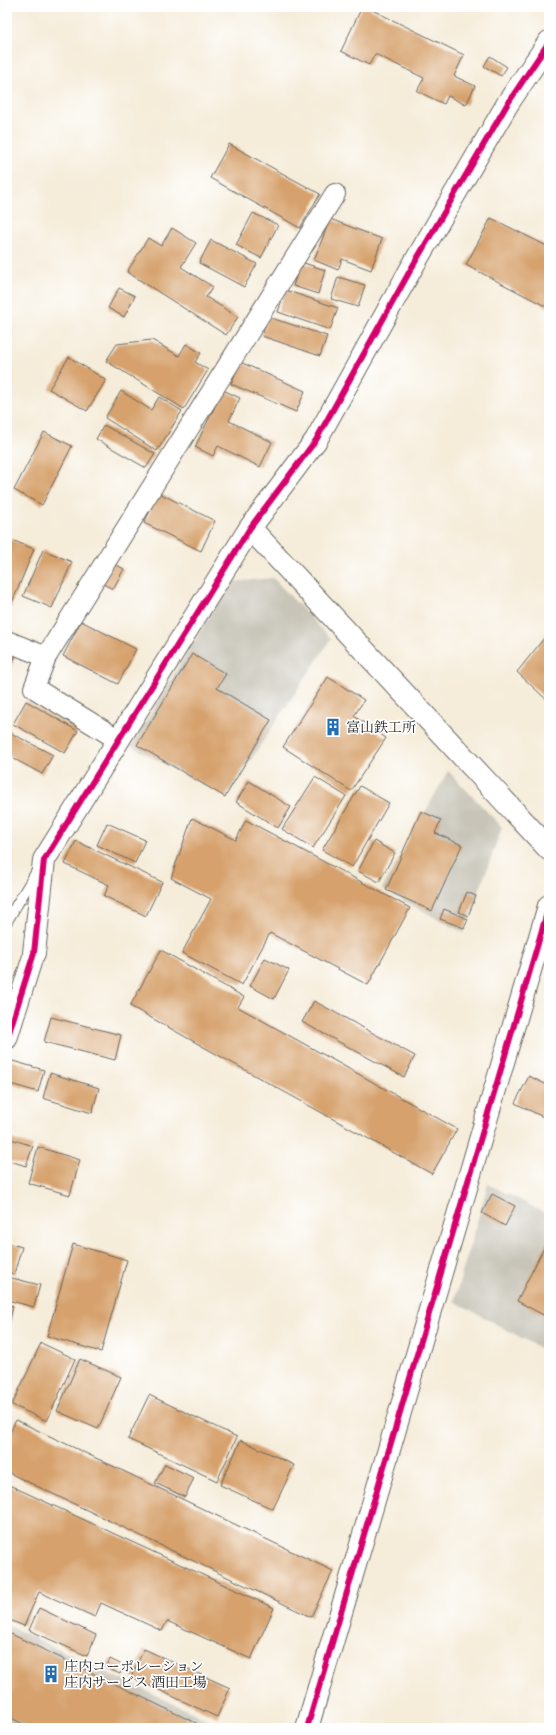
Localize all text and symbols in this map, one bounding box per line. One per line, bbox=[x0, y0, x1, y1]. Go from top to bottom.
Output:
building icon: 富山鉄工所 bbox=[323, 717, 343, 737]
place label: 富山鉄工所 bbox=[346, 717, 416, 737]
place label: 庄内コーポレーション 庄内サービス 酒田工場 bbox=[64, 1656, 207, 1692]
building icon: 庄内コーポレーション 庄内サービス 酒田工場 bbox=[41, 1664, 61, 1684]

